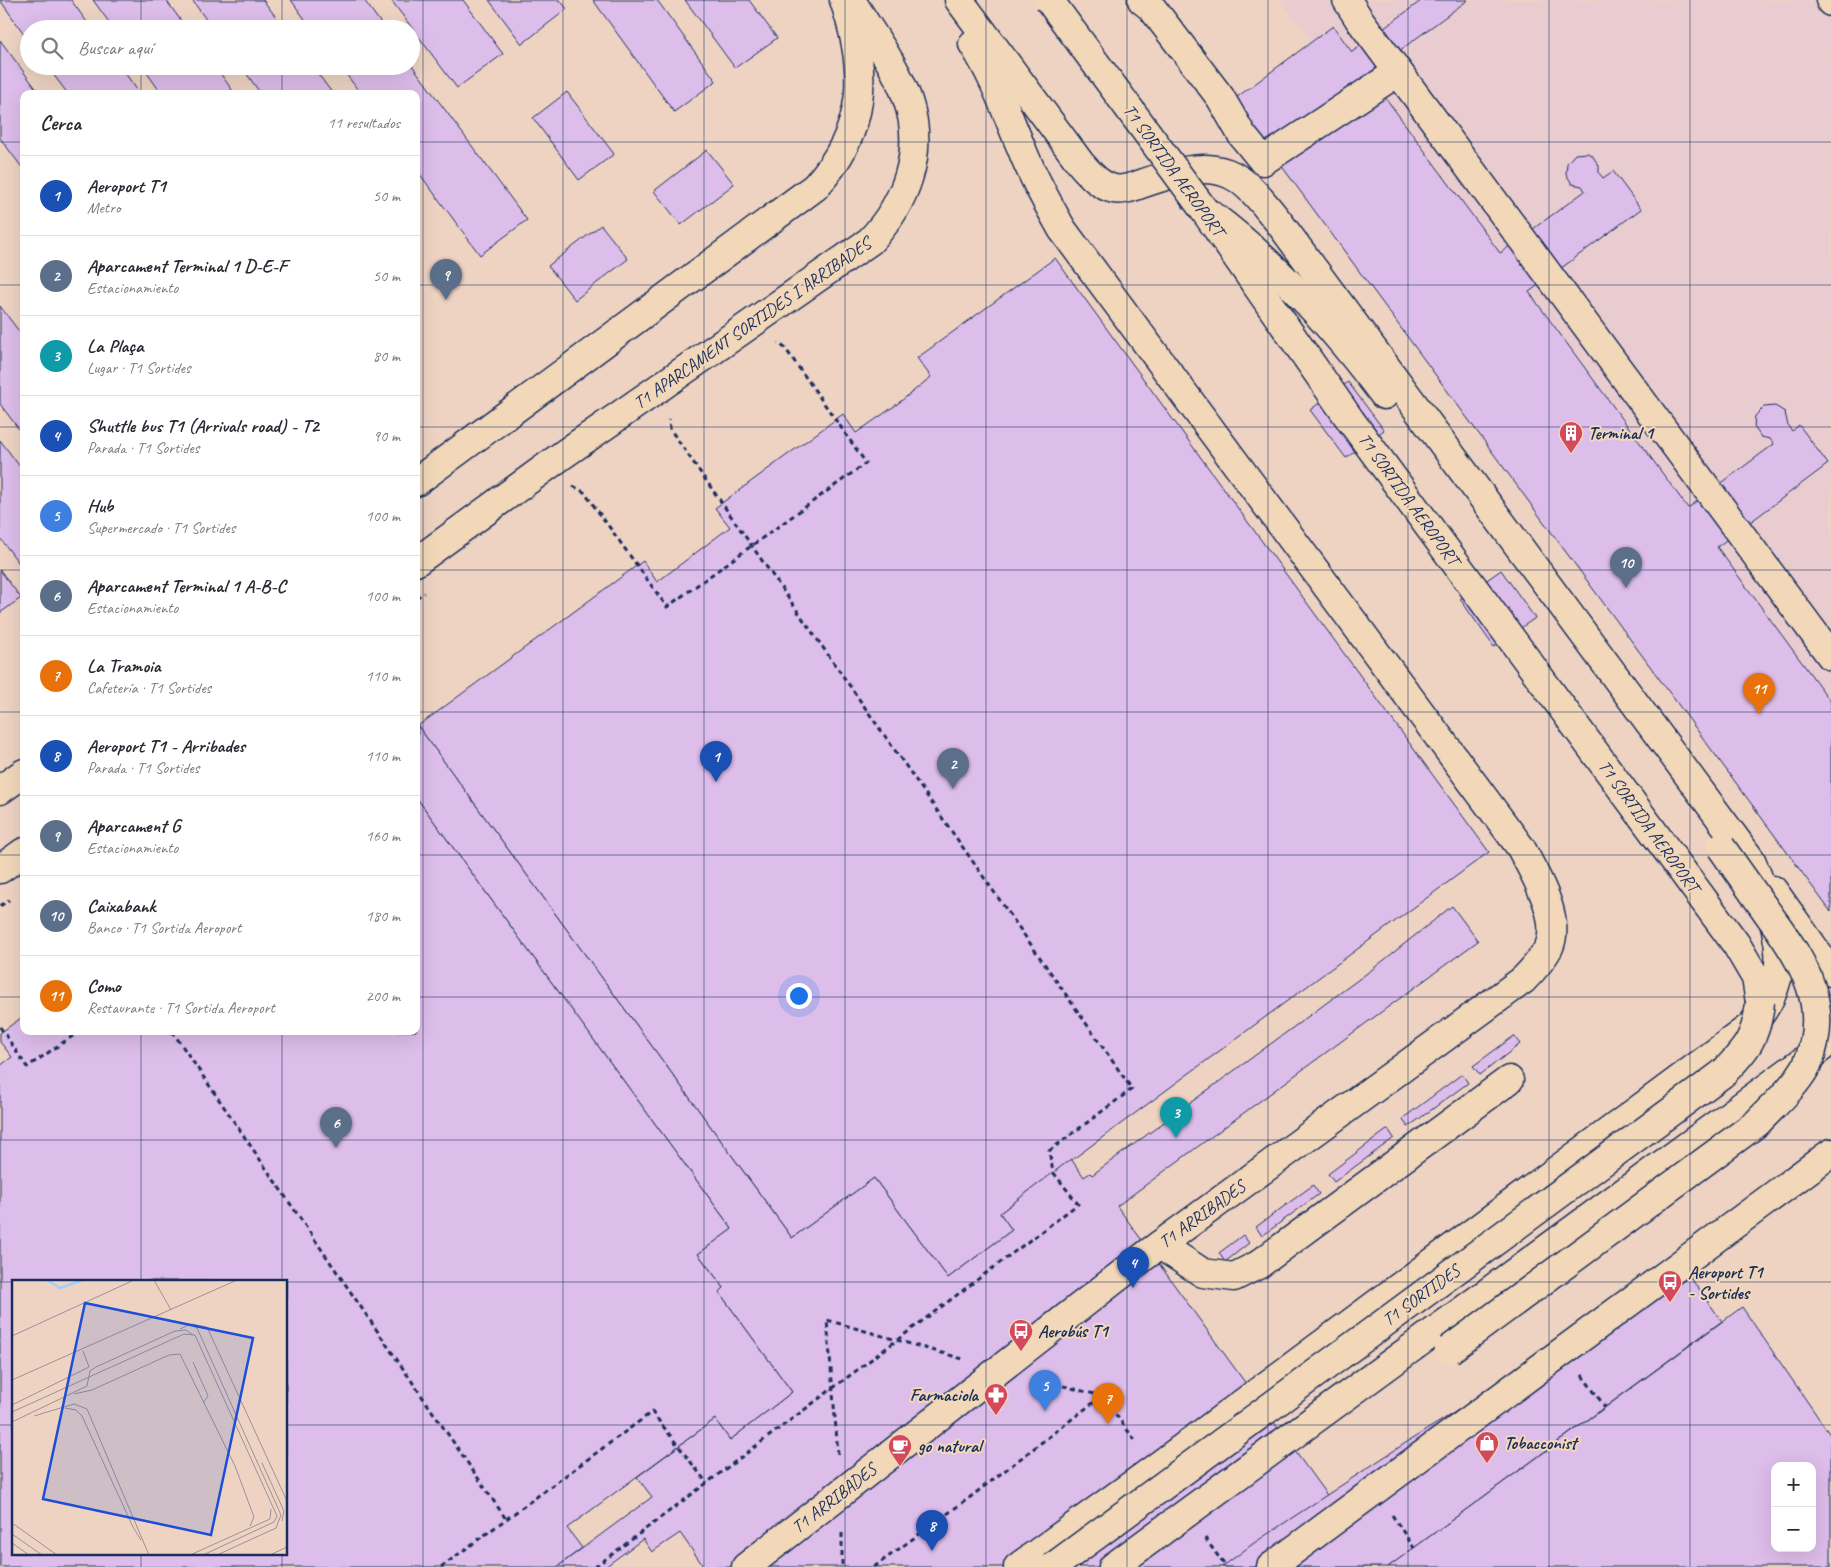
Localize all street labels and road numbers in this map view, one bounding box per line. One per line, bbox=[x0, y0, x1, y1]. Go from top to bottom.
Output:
street label: T1 SORTIDA AEROPORT bbox=[1119, 100, 1232, 244]
street label: T1 APARCAMENT SORTIDES I ARRIBADES bbox=[629, 231, 877, 414]
street label: T1 SORTIDA AEROPORT bbox=[1354, 429, 1467, 573]
street label: T1 SORTIDA AEROPORT bbox=[1594, 756, 1707, 900]
street label: T1 ARRIBADES bbox=[1155, 1174, 1251, 1253]
street label: T1 SORTIDES bbox=[1378, 1258, 1466, 1331]
street label: T1 ARRIBADES bbox=[787, 1457, 882, 1538]

